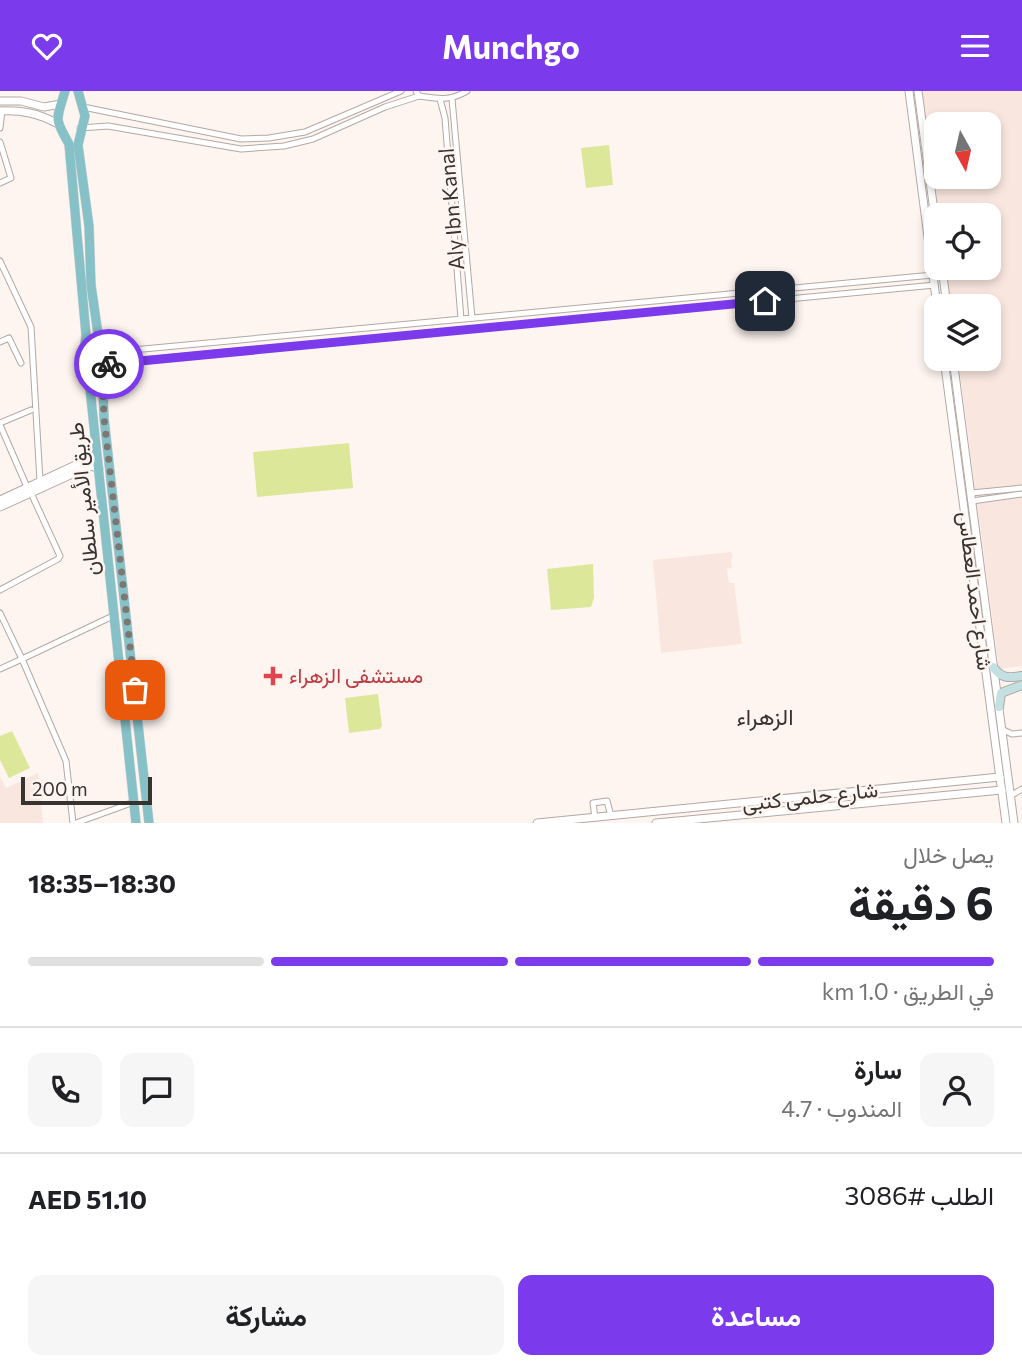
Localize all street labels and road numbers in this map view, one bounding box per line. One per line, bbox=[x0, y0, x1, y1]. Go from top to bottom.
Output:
street label: Aly Ibn Kanal bbox=[433, 147, 468, 271]
street label: طريق الأمير سلطان bbox=[62, 421, 105, 577]
street label: شارع احمد العطاس bbox=[951, 510, 999, 672]
street label: شارع حلمى كتبى bbox=[741, 776, 879, 818]

